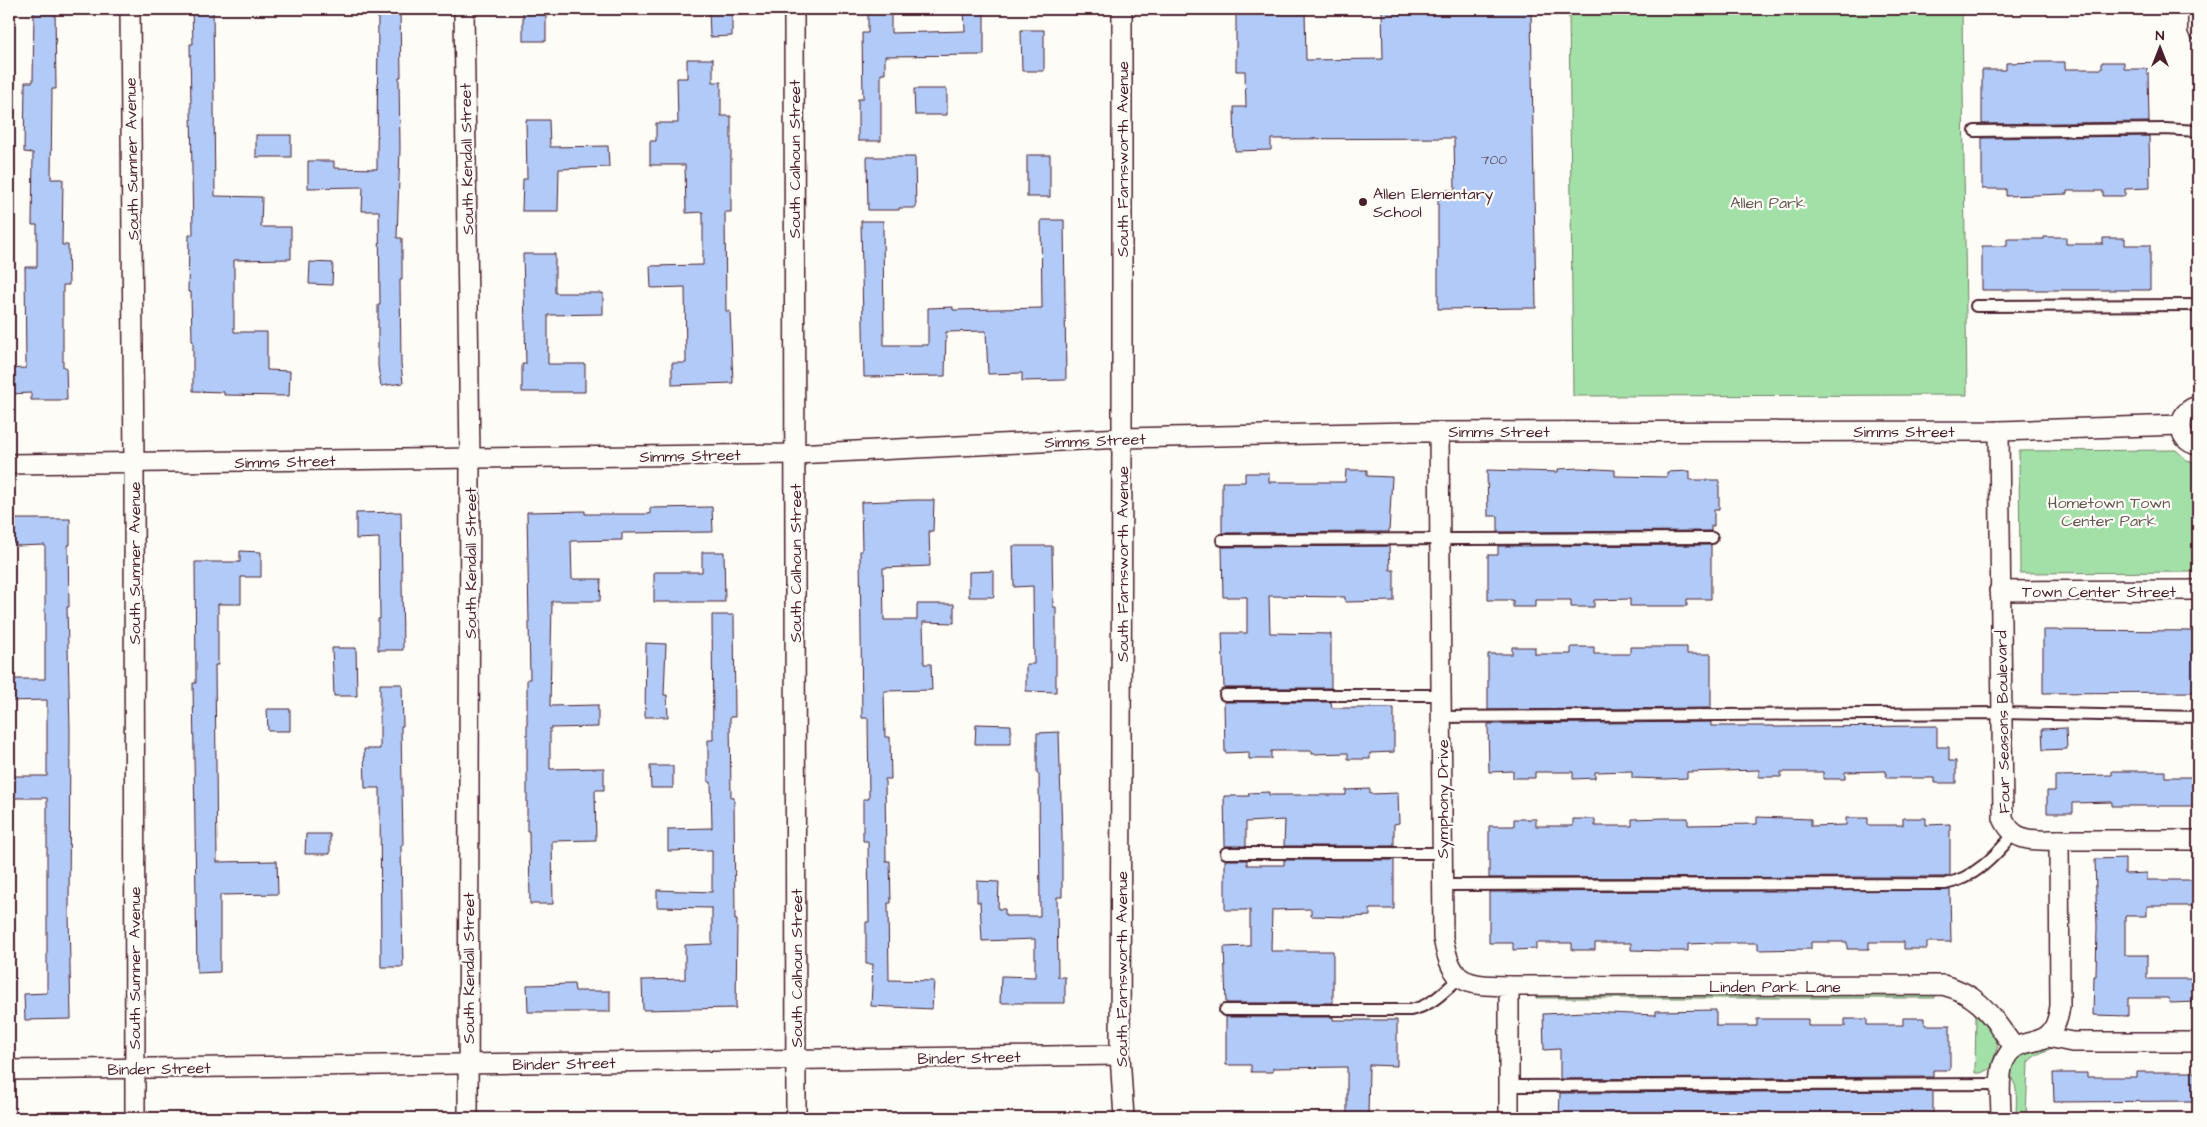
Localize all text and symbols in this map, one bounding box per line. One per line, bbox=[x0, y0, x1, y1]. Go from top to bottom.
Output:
north arrow bbox=[2134, 22, 2184, 72]
text: N bbox=[2156, 26, 2165, 46]
street label: South Farnsworth Avenue bbox=[1112, 61, 1134, 257]
street label: South Sumner Avenue bbox=[120, 77, 144, 241]
street label: South Calhoun Street bbox=[784, 79, 806, 239]
street label: South Kendall Street bbox=[455, 82, 479, 235]
house number: 700 bbox=[1481, 150, 1507, 170]
place label: Allen Elementary School bbox=[1373, 183, 1494, 223]
park label: Allen Park bbox=[1730, 192, 1806, 214]
marker: Allen Elementary School bbox=[1357, 196, 1369, 208]
street label: Simms Street bbox=[1448, 421, 1550, 443]
street label: Simms Street bbox=[1853, 421, 1955, 443]
street label: Simms Street bbox=[1044, 428, 1147, 454]
street label: Simms Street bbox=[639, 444, 741, 468]
street label: Simms Street bbox=[234, 450, 336, 474]
street label: South Farnsworth Avenue bbox=[1112, 466, 1134, 662]
street label: South Sumner Avenue bbox=[124, 481, 146, 644]
street label: South Calhoun Street bbox=[785, 483, 807, 643]
street label: South Kendall Street bbox=[460, 487, 482, 639]
park label: Hometown Town Center Park bbox=[2048, 492, 2170, 532]
street label: Town Center Street bbox=[2022, 581, 2177, 603]
street label: Four Seasons Boulevard bbox=[1990, 630, 2016, 814]
street label: Symphony Drive bbox=[1432, 739, 1455, 859]
street label: South Farnsworth Avenue bbox=[1111, 871, 1133, 1067]
street label: South Sumner Avenue bbox=[124, 886, 146, 1049]
street label: South Calhoun Street bbox=[786, 888, 808, 1048]
street label: South Kendall Street bbox=[458, 892, 480, 1044]
street label: Linden Park Lane bbox=[1709, 976, 1841, 998]
street label: Binder Street bbox=[917, 1046, 1021, 1070]
street label: Binder Street bbox=[512, 1052, 616, 1076]
street label: Binder Street bbox=[107, 1057, 211, 1081]

